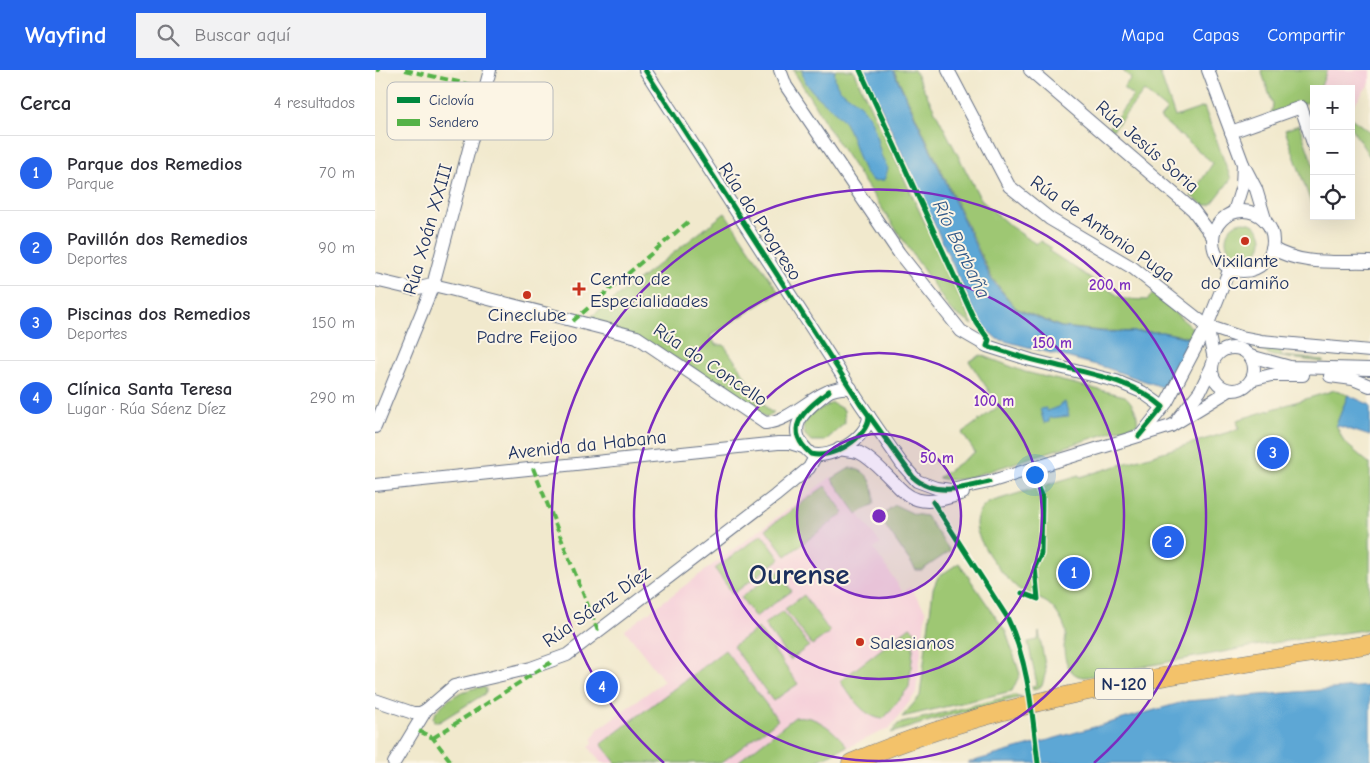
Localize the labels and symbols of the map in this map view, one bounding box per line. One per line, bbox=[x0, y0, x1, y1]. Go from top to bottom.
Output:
legend bbox=[387, 82, 553, 140]
text: Ciclovía bbox=[429, 92, 474, 109]
street label: Rúa Jesús Soria bbox=[1091, 96, 1203, 198]
text: Sendero bbox=[429, 114, 479, 131]
street label: Rúa do Progreso bbox=[714, 158, 806, 285]
street label: Rúa Xoán XXIII bbox=[399, 161, 457, 297]
street label: Rúa de Antonio Puga bbox=[1026, 171, 1179, 287]
water label: Río Barbaña bbox=[928, 196, 995, 302]
marker: Vixilante do Camiño bbox=[1239, 235, 1251, 247]
place label: Vixilante do Camiño bbox=[1201, 250, 1289, 294]
place label: Centro de Especialidades bbox=[590, 268, 708, 312]
text: 200 m bbox=[1089, 276, 1131, 294]
marker: Centro de Especialidades bbox=[572, 282, 586, 296]
marker: Cineclube Padre Feijoo bbox=[521, 289, 533, 301]
place label: Cineclube Padre Feijoo bbox=[476, 304, 578, 348]
street label: Rúa do Concello bbox=[649, 319, 772, 411]
text: 150 m bbox=[1032, 334, 1072, 352]
text: 100 m bbox=[974, 392, 1014, 410]
street label: Avenida da Habana bbox=[507, 426, 667, 464]
pin: 3 bbox=[1257, 434, 1289, 472]
text: 50 m bbox=[920, 449, 954, 467]
your location bbox=[1022, 462, 1048, 488]
centre of rings bbox=[870, 507, 888, 525]
pin: 2 bbox=[1152, 523, 1184, 561]
pin: 1 bbox=[1058, 554, 1090, 592]
district label: Ourense bbox=[749, 558, 849, 591]
street label: Rúa Sáenz Díez bbox=[539, 562, 655, 652]
place label: Salesianos bbox=[870, 632, 954, 654]
marker: Salesianos bbox=[854, 636, 866, 648]
pin: 4 bbox=[586, 668, 618, 706]
road number: N-120 bbox=[1095, 668, 1153, 700]

